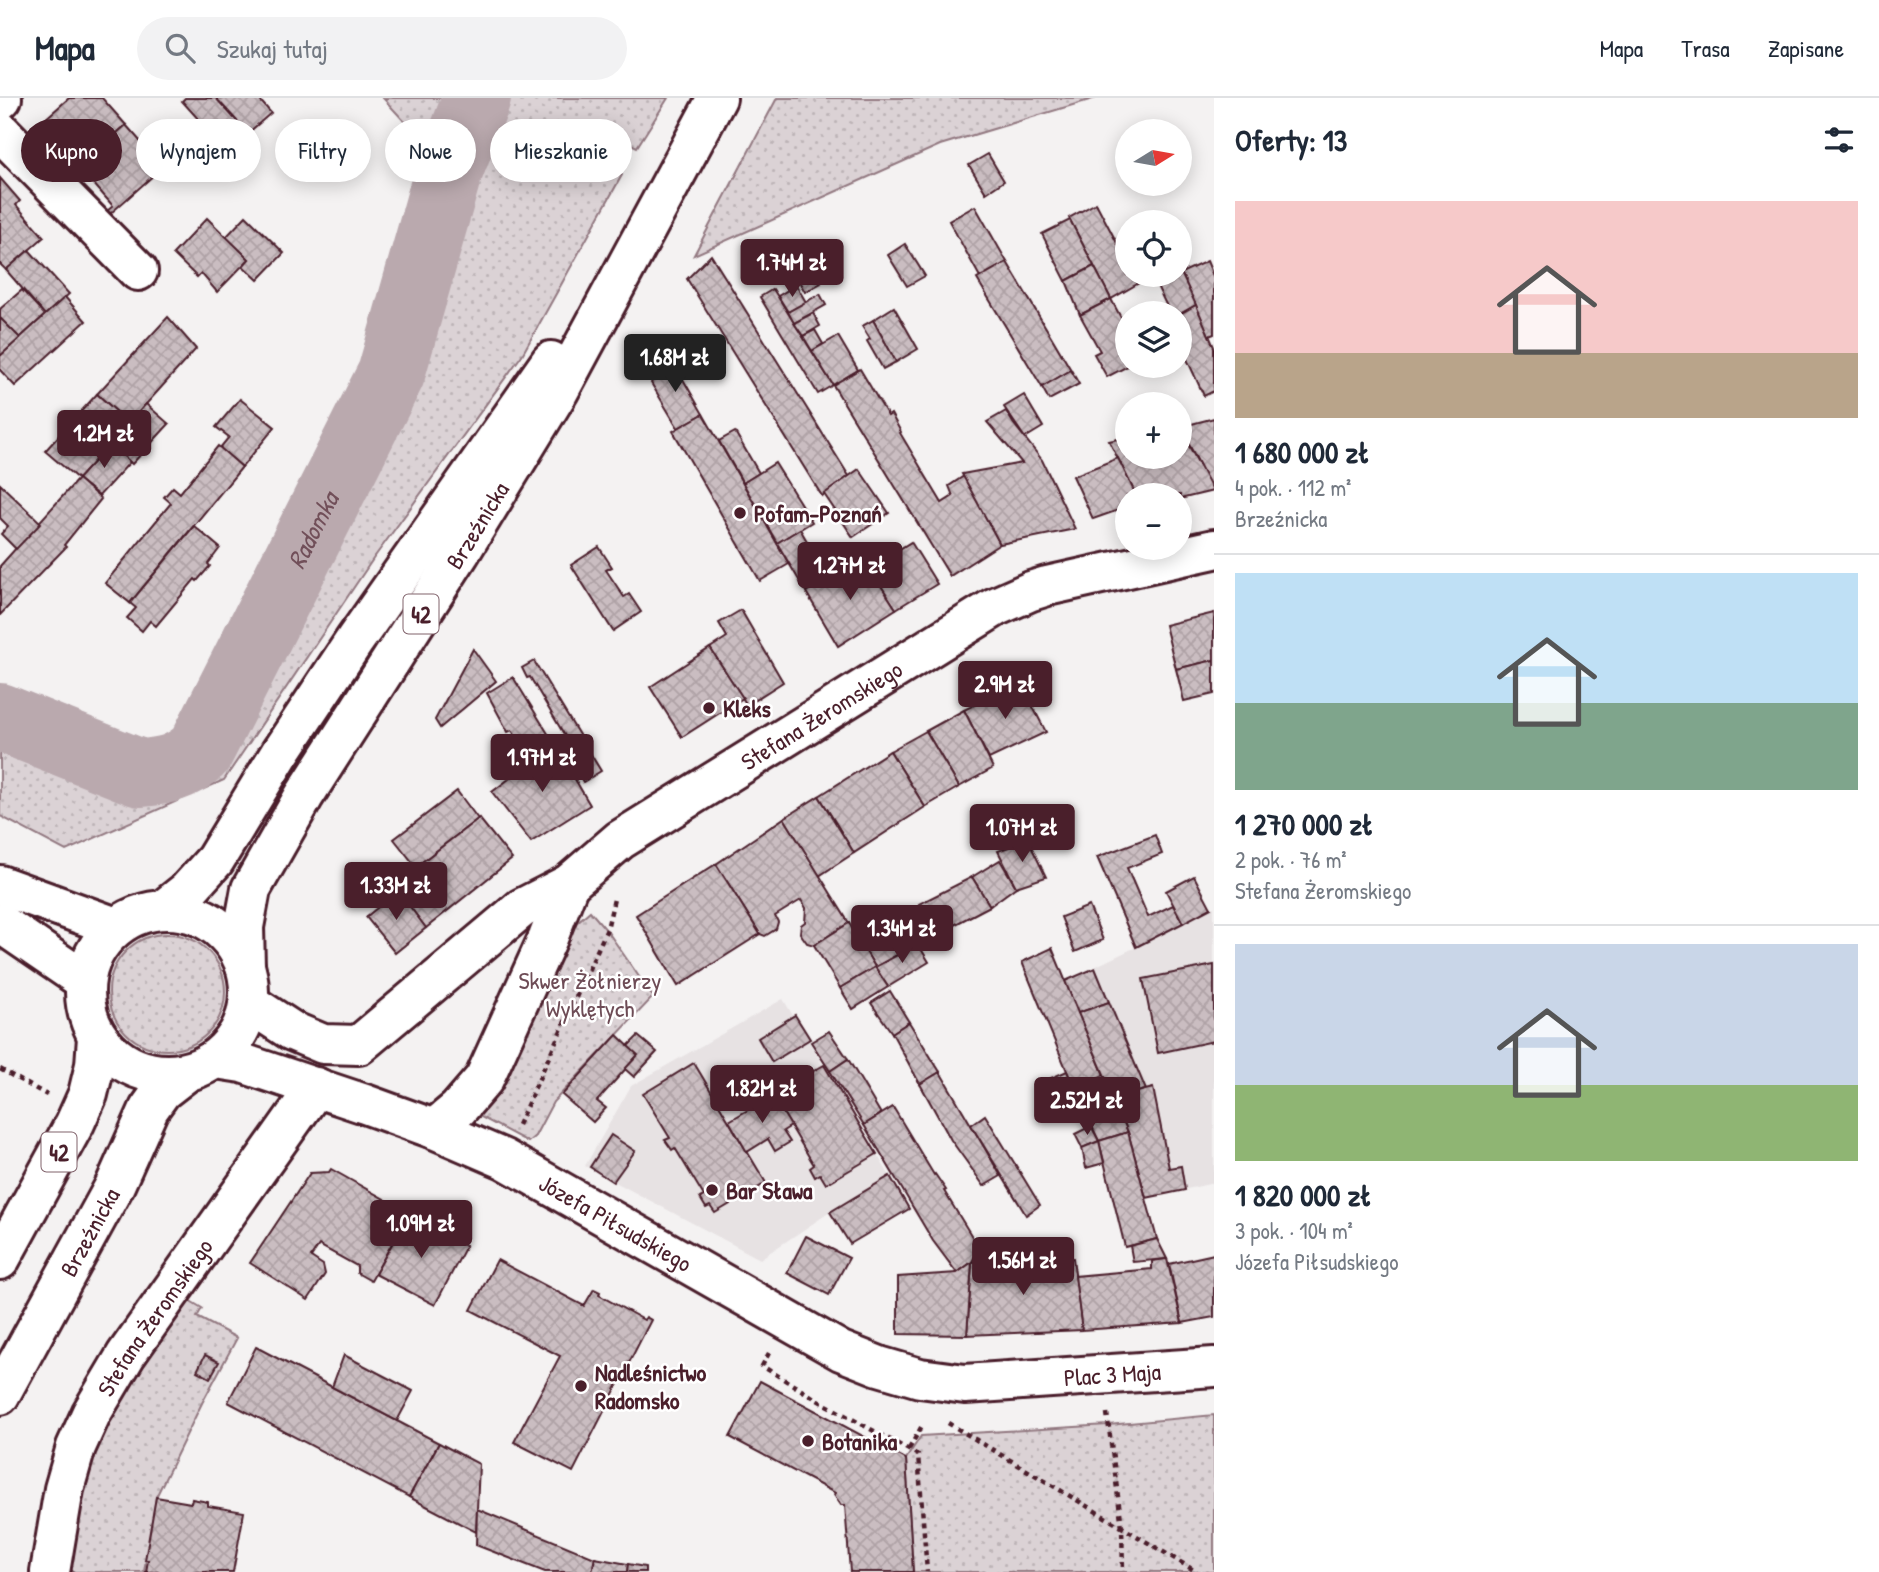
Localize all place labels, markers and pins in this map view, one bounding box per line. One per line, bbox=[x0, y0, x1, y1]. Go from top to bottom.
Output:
pin: 1.74M zł bbox=[720, 240, 864, 299]
pin: 1.68M zł bbox=[603, 334, 747, 394]
pin: 1.2M zł bbox=[39, 410, 169, 470]
place label: Pofam-Poznań bbox=[754, 497, 882, 529]
marker: Pofam-Poznań bbox=[732, 505, 748, 521]
pin: 1.27M zł bbox=[778, 542, 922, 602]
pin: 2.9M zł bbox=[940, 662, 1070, 721]
place label: Kleks bbox=[723, 692, 771, 724]
marker: Kleks bbox=[701, 700, 717, 716]
pin: 1.97M zł bbox=[470, 734, 614, 794]
pin: 1.07M zł bbox=[950, 804, 1094, 864]
pin: 1.33M zł bbox=[324, 862, 468, 922]
pin: 1.34M zł bbox=[830, 906, 974, 965]
pin: 1.82M zł bbox=[690, 1066, 834, 1125]
pin: 2.52M zł bbox=[1015, 1077, 1159, 1137]
place label: Bar Sława bbox=[726, 1174, 813, 1206]
marker: Bar Sława bbox=[704, 1182, 720, 1198]
pin: 1.09M zł bbox=[349, 1200, 493, 1260]
pin: 1.56M zł bbox=[951, 1238, 1095, 1297]
place label: Nadleśnictwo Radomsko bbox=[595, 1356, 707, 1416]
marker: Nadleśnictwo Radomsko bbox=[573, 1378, 589, 1394]
place label: Botanika bbox=[822, 1425, 898, 1457]
marker: Botanika bbox=[800, 1433, 816, 1449]

